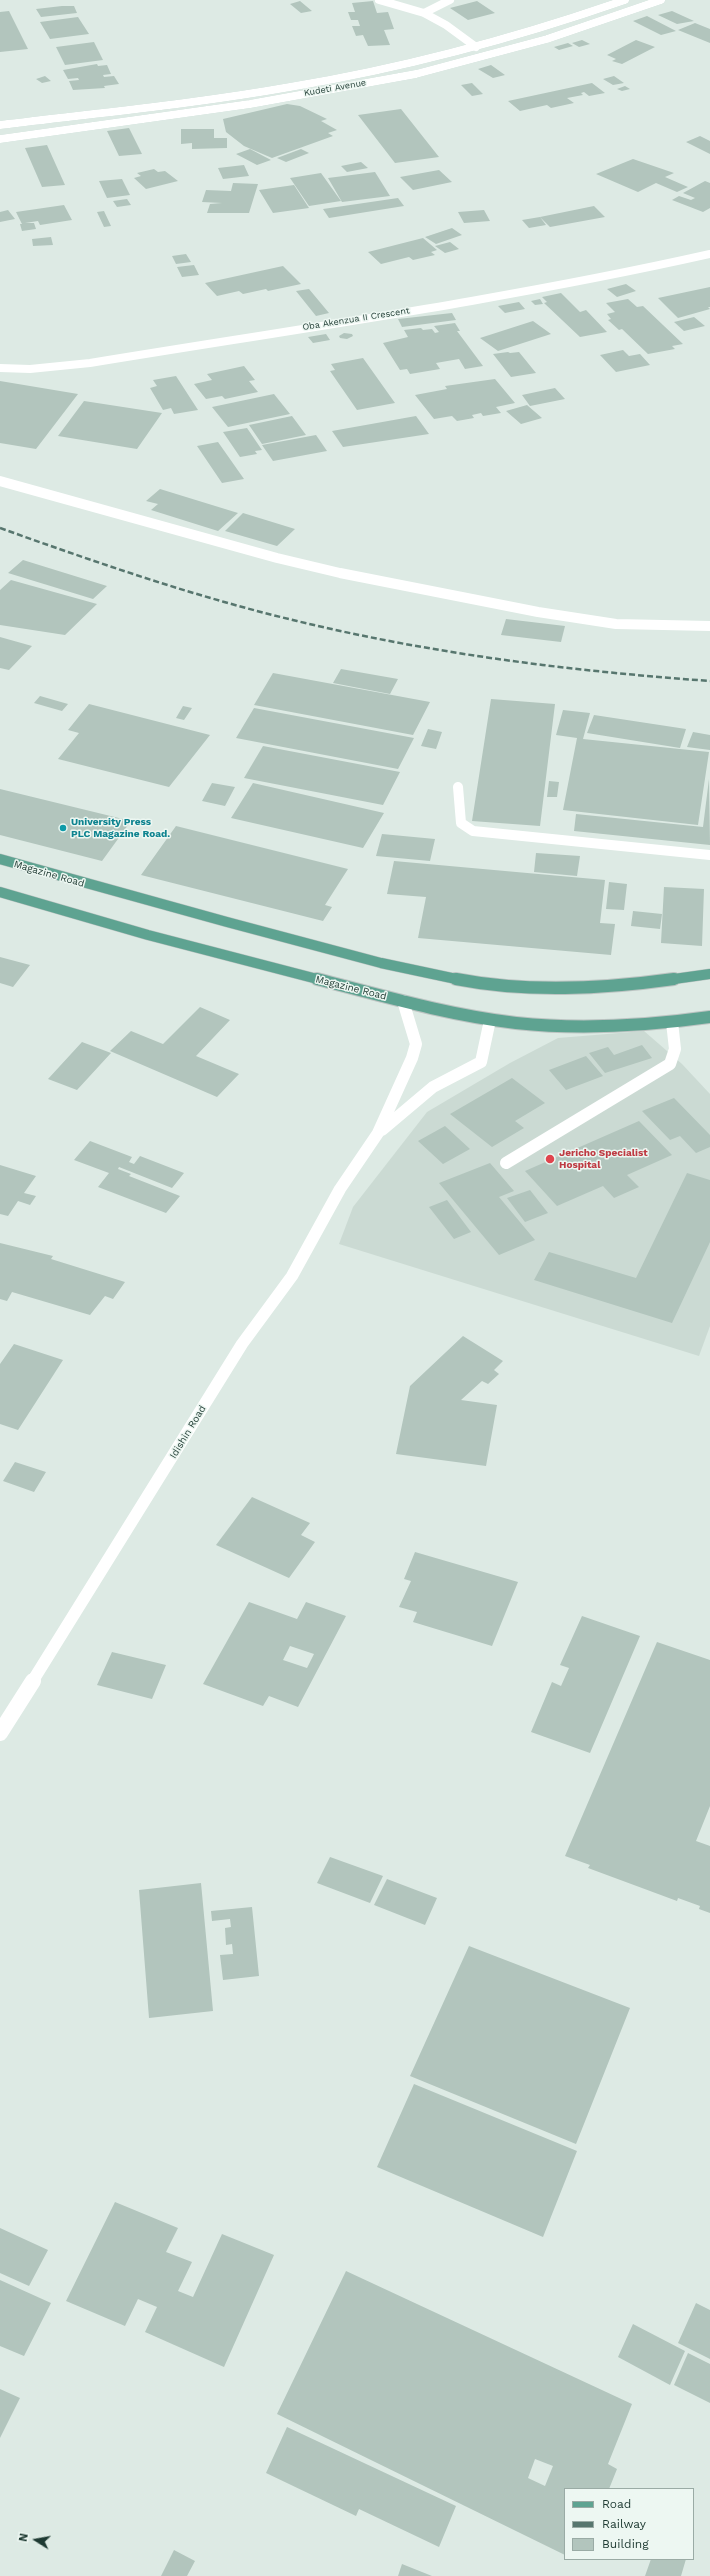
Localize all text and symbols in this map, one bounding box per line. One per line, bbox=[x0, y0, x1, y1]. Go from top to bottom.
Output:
street label: Kudeti Avenue bbox=[303, 77, 367, 99]
street label: Oba Akenzua II Crescent bbox=[302, 305, 410, 333]
place label: University Press PLC Magazine Road. bbox=[71, 816, 170, 840]
marker: University Press PLC Magazine Road. bbox=[58, 823, 68, 833]
street label: Magazine Road bbox=[12, 858, 86, 890]
street label: Magazine Road bbox=[314, 973, 388, 1003]
place label: Jericho Specialist Hospital bbox=[559, 1147, 648, 1170]
marker: Jericho Specialist Hospital bbox=[544, 1153, 556, 1165]
street label: Idishin Road bbox=[167, 1403, 209, 1461]
legend bbox=[564, 2488, 694, 2560]
text: Road bbox=[602, 2497, 631, 2511]
text: Railway bbox=[602, 2517, 646, 2531]
north arrow bbox=[16, 2520, 56, 2560]
text: N bbox=[17, 2532, 31, 2543]
text: Building bbox=[602, 2537, 649, 2551]

